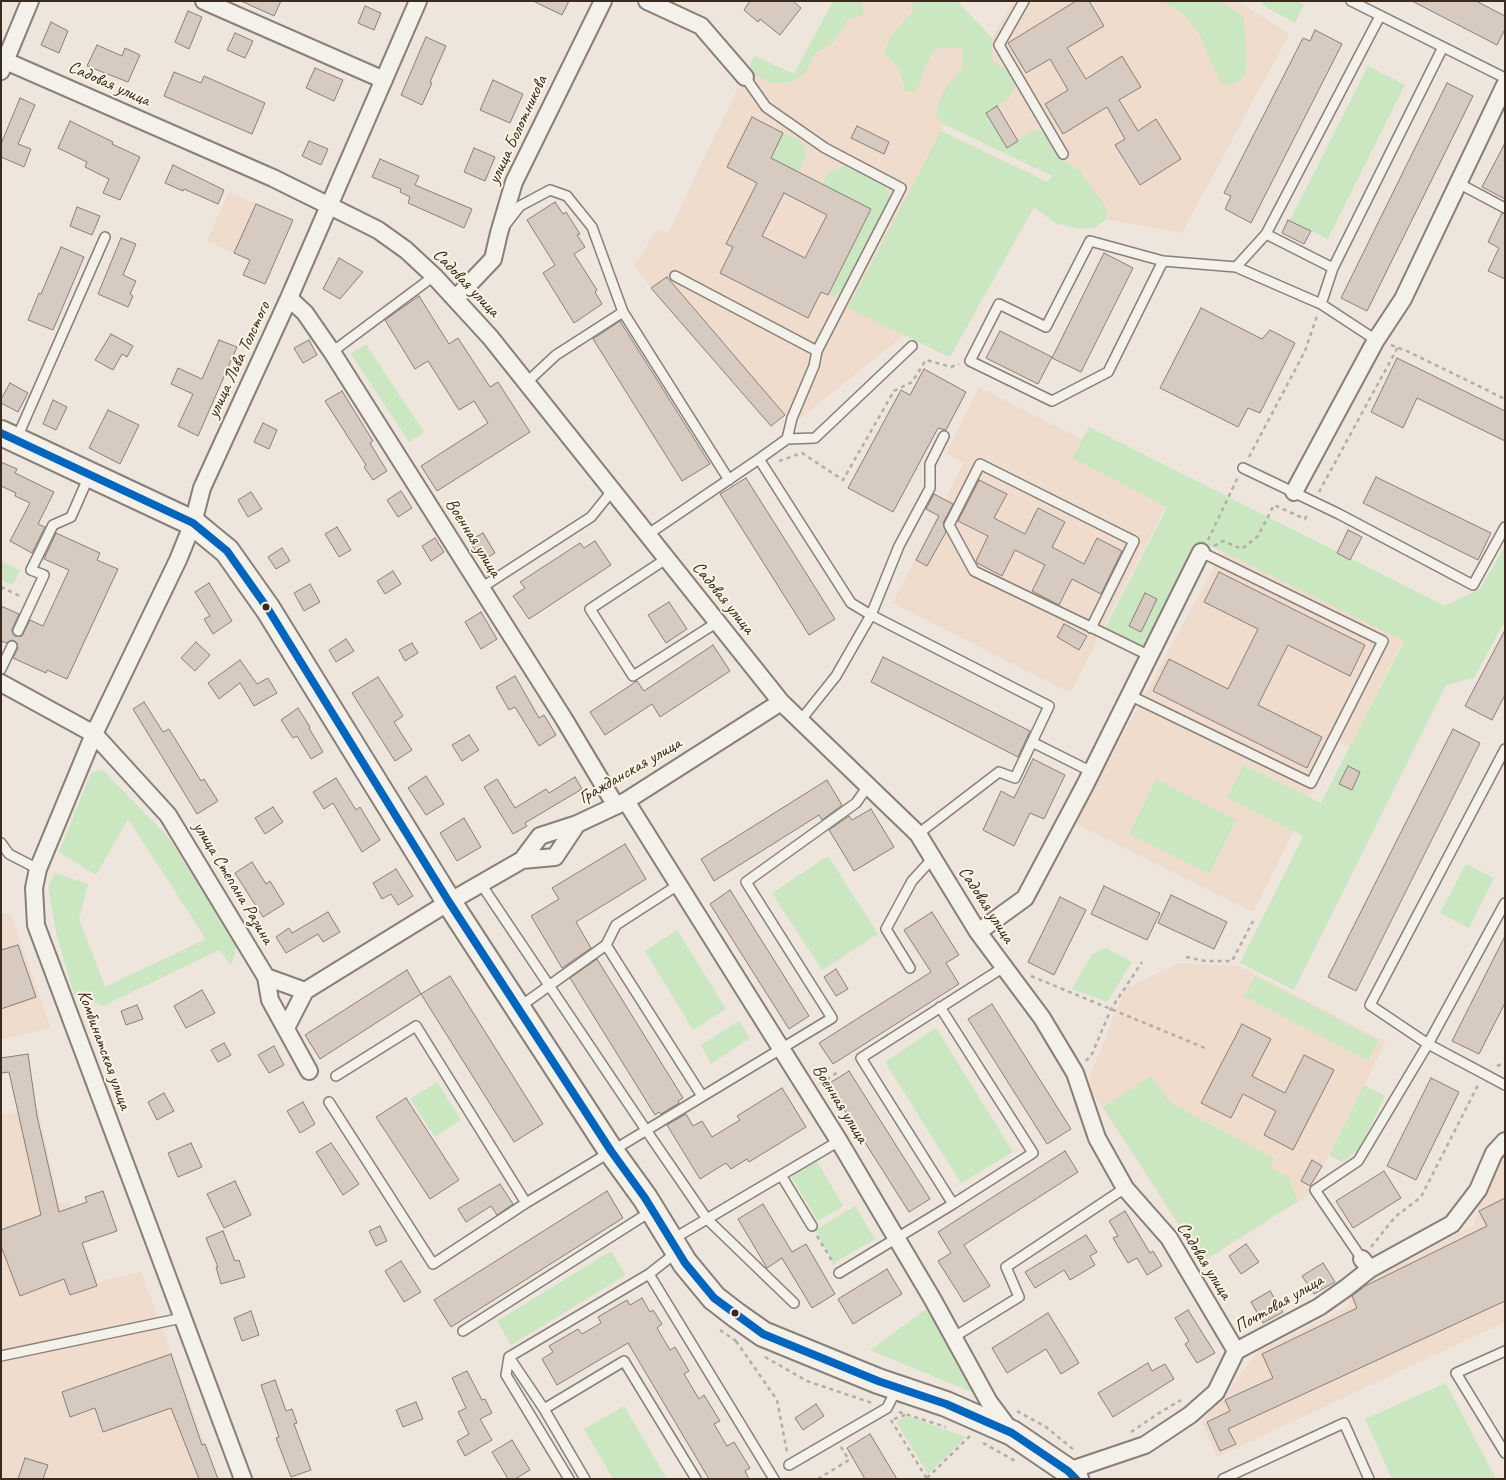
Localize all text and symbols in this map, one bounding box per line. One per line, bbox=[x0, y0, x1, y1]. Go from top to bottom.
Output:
street label: Садовая улица bbox=[65, 56, 153, 112]
street label: улица Болотникова bbox=[484, 72, 552, 188]
street label: Садовая улица bbox=[428, 244, 504, 322]
street label: улица Льва Толстого bbox=[203, 298, 275, 422]
street label: Военная улица bbox=[440, 494, 506, 582]
street label: Садовая улица bbox=[687, 557, 759, 639]
unlabelled marker bbox=[261, 602, 271, 612]
street label: Гражданская улица bbox=[575, 733, 685, 809]
street label: улица Степана Разина bbox=[188, 818, 278, 948]
street label: Садовая улица bbox=[953, 863, 1019, 947]
street label: Комбинатская улица bbox=[72, 987, 136, 1113]
street label: Военная улица bbox=[807, 1060, 873, 1148]
street label: Садовая улица bbox=[1172, 1218, 1236, 1304]
street label: Почтовая улица bbox=[1231, 1270, 1327, 1338]
unlabelled marker bbox=[730, 1308, 740, 1318]

